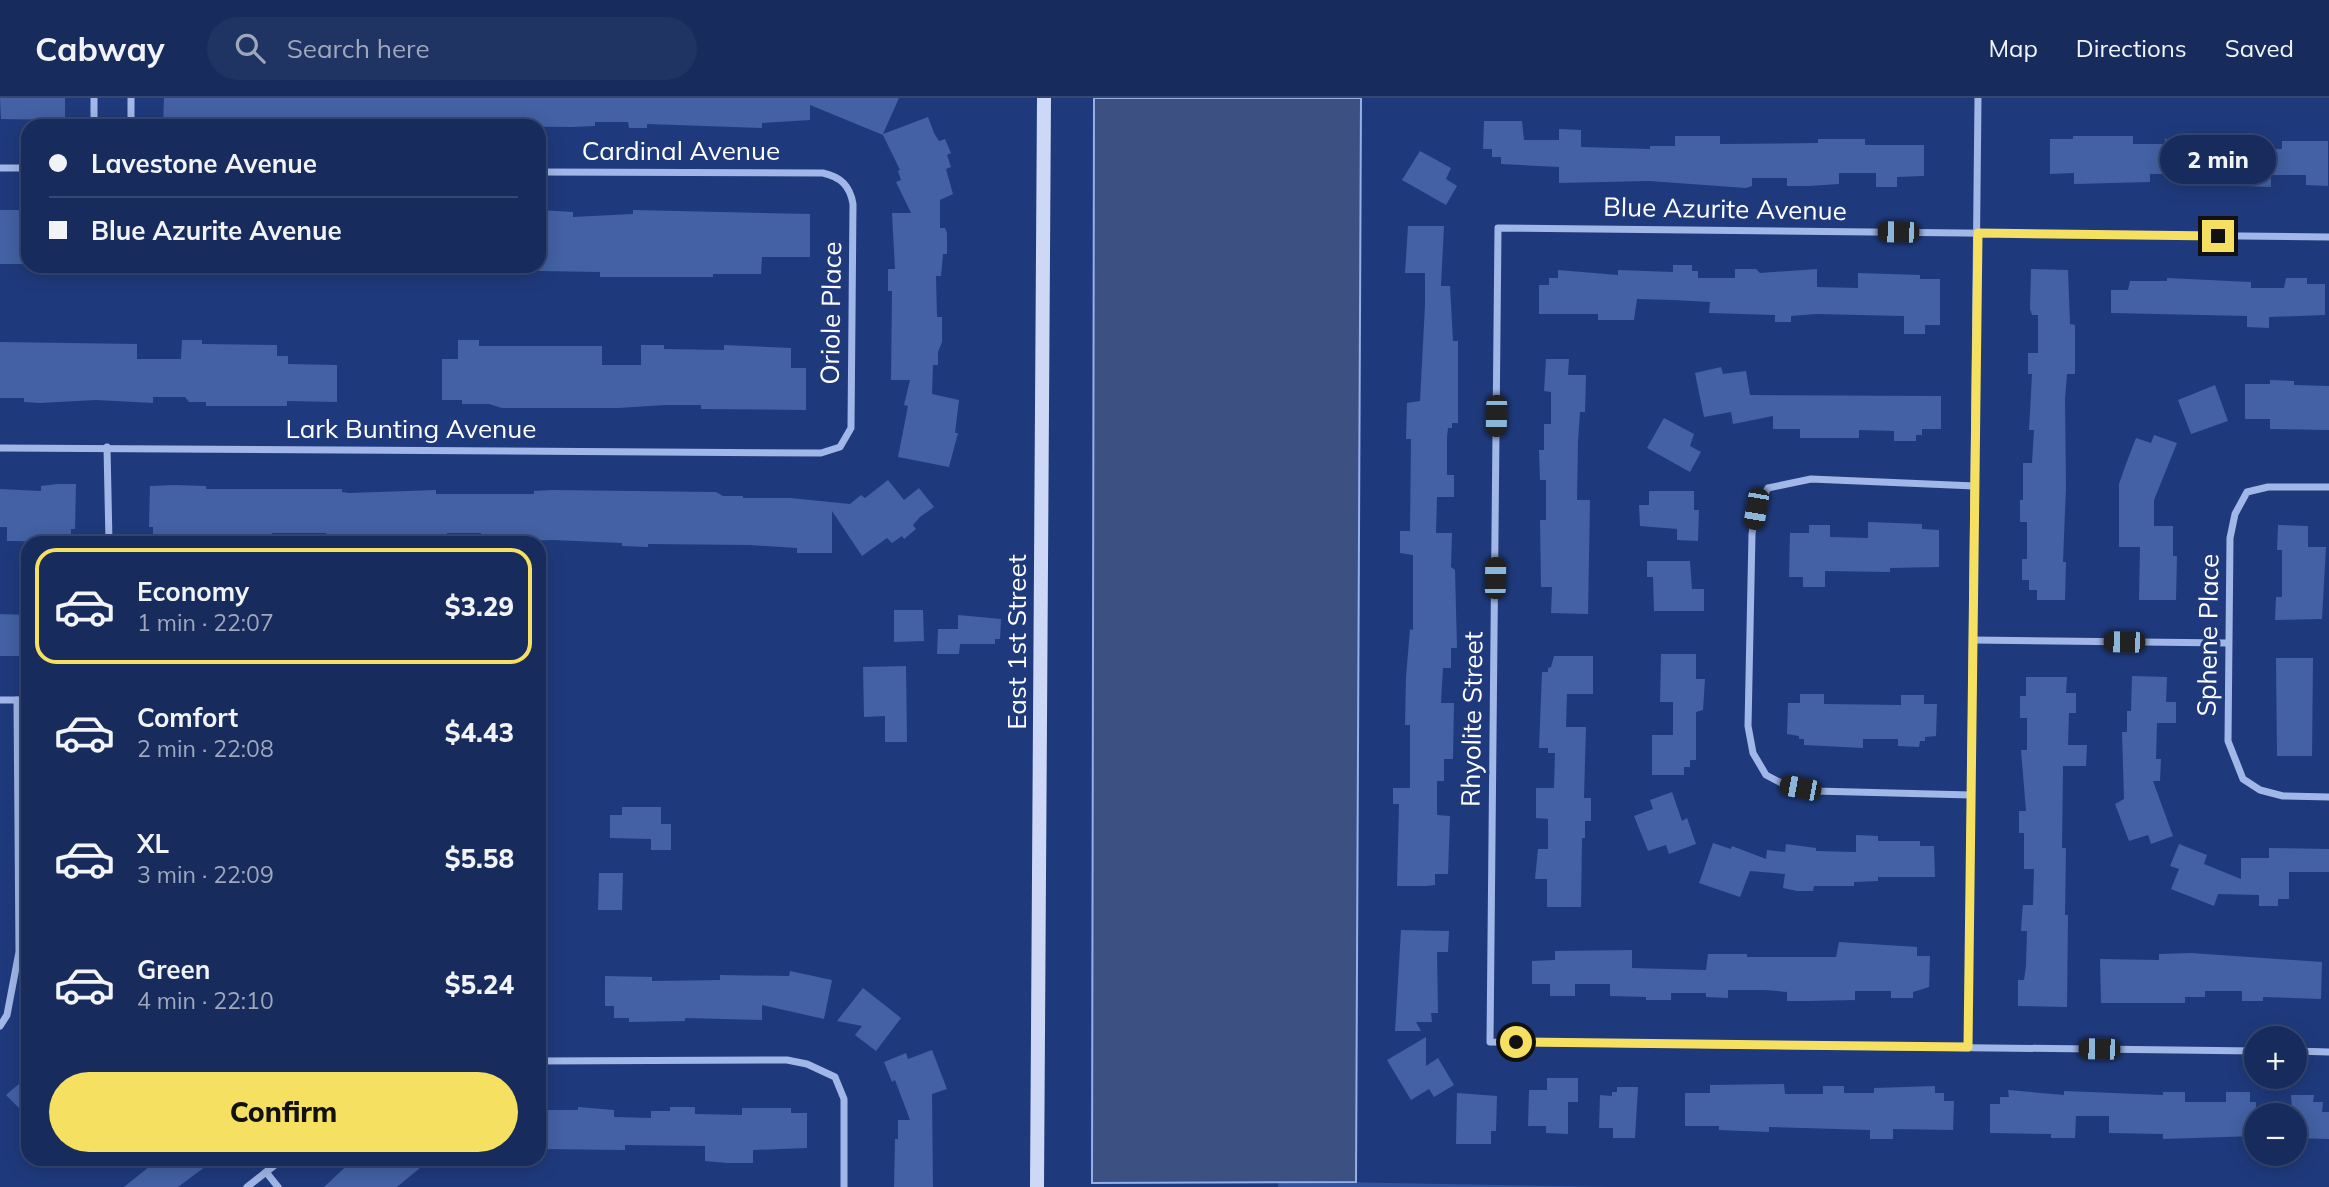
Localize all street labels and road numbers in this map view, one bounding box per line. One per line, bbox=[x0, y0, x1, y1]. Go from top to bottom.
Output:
street label: Cardinal Avenue bbox=[582, 134, 780, 167]
street label: Blue Azurite Avenue bbox=[1603, 190, 1847, 227]
street label: Oriole Place bbox=[813, 241, 848, 385]
street label: Lark Bunting Avenue bbox=[286, 412, 536, 445]
street label: Sphene Place bbox=[2190, 553, 2225, 717]
street label: East 1st Street bbox=[1000, 554, 1033, 730]
street label: Rhyolite Street bbox=[1453, 631, 1490, 807]

